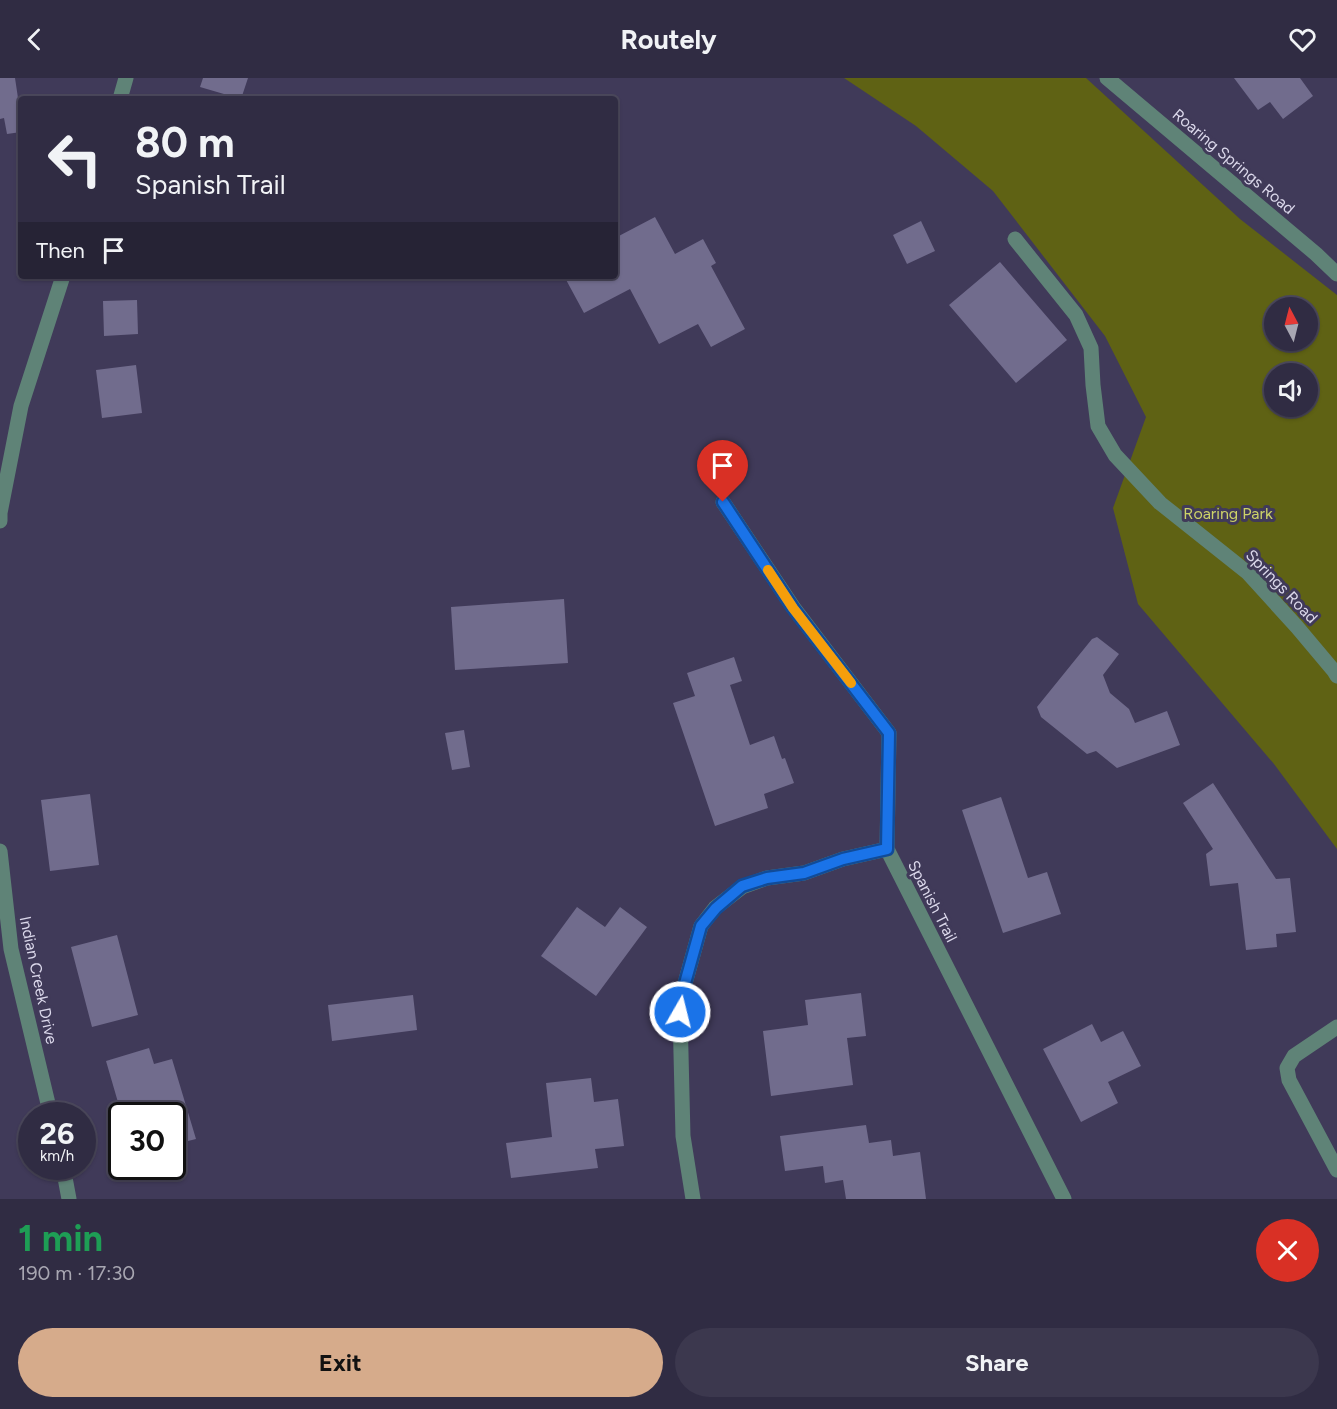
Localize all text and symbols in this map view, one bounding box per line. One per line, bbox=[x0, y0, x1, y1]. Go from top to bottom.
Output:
icon: back bbox=[18, 23, 51, 56]
text: Routely bbox=[620, 23, 717, 56]
icon: heart bbox=[1286, 23, 1319, 56]
street label: Roaring Springs Road bbox=[1169, 105, 1299, 218]
text: 80 m bbox=[135, 117, 235, 168]
icon: left bbox=[36, 120, 114, 198]
text: Spanish Trail bbox=[135, 168, 286, 201]
icon: arrive bbox=[97, 234, 130, 267]
text: Then bbox=[36, 237, 85, 264]
north arrow bbox=[1264, 297, 1318, 351]
map controls bbox=[1264, 297, 1318, 417]
button: sound bbox=[1264, 363, 1318, 417]
pin bbox=[697, 440, 748, 502]
icon: arrive bbox=[706, 449, 739, 482]
park label: Roaring Park bbox=[1183, 504, 1273, 523]
street label: Springs Road bbox=[1242, 546, 1321, 627]
street label: Spanish Trail bbox=[904, 857, 961, 945]
street label: Indian Creek Drive bbox=[16, 914, 61, 1046]
position arrow bbox=[648, 980, 712, 1044]
speed limit sign: 30 bbox=[108, 1102, 186, 1180]
text: 26 bbox=[40, 1115, 74, 1152]
text: km/h bbox=[40, 1147, 74, 1165]
text: 1 min bbox=[18, 1217, 103, 1260]
button: close bbox=[1256, 1219, 1319, 1282]
text: 190 m · 17:30 bbox=[18, 1261, 135, 1285]
button: Exit bbox=[18, 1328, 663, 1397]
button: Share bbox=[675, 1328, 1319, 1397]

